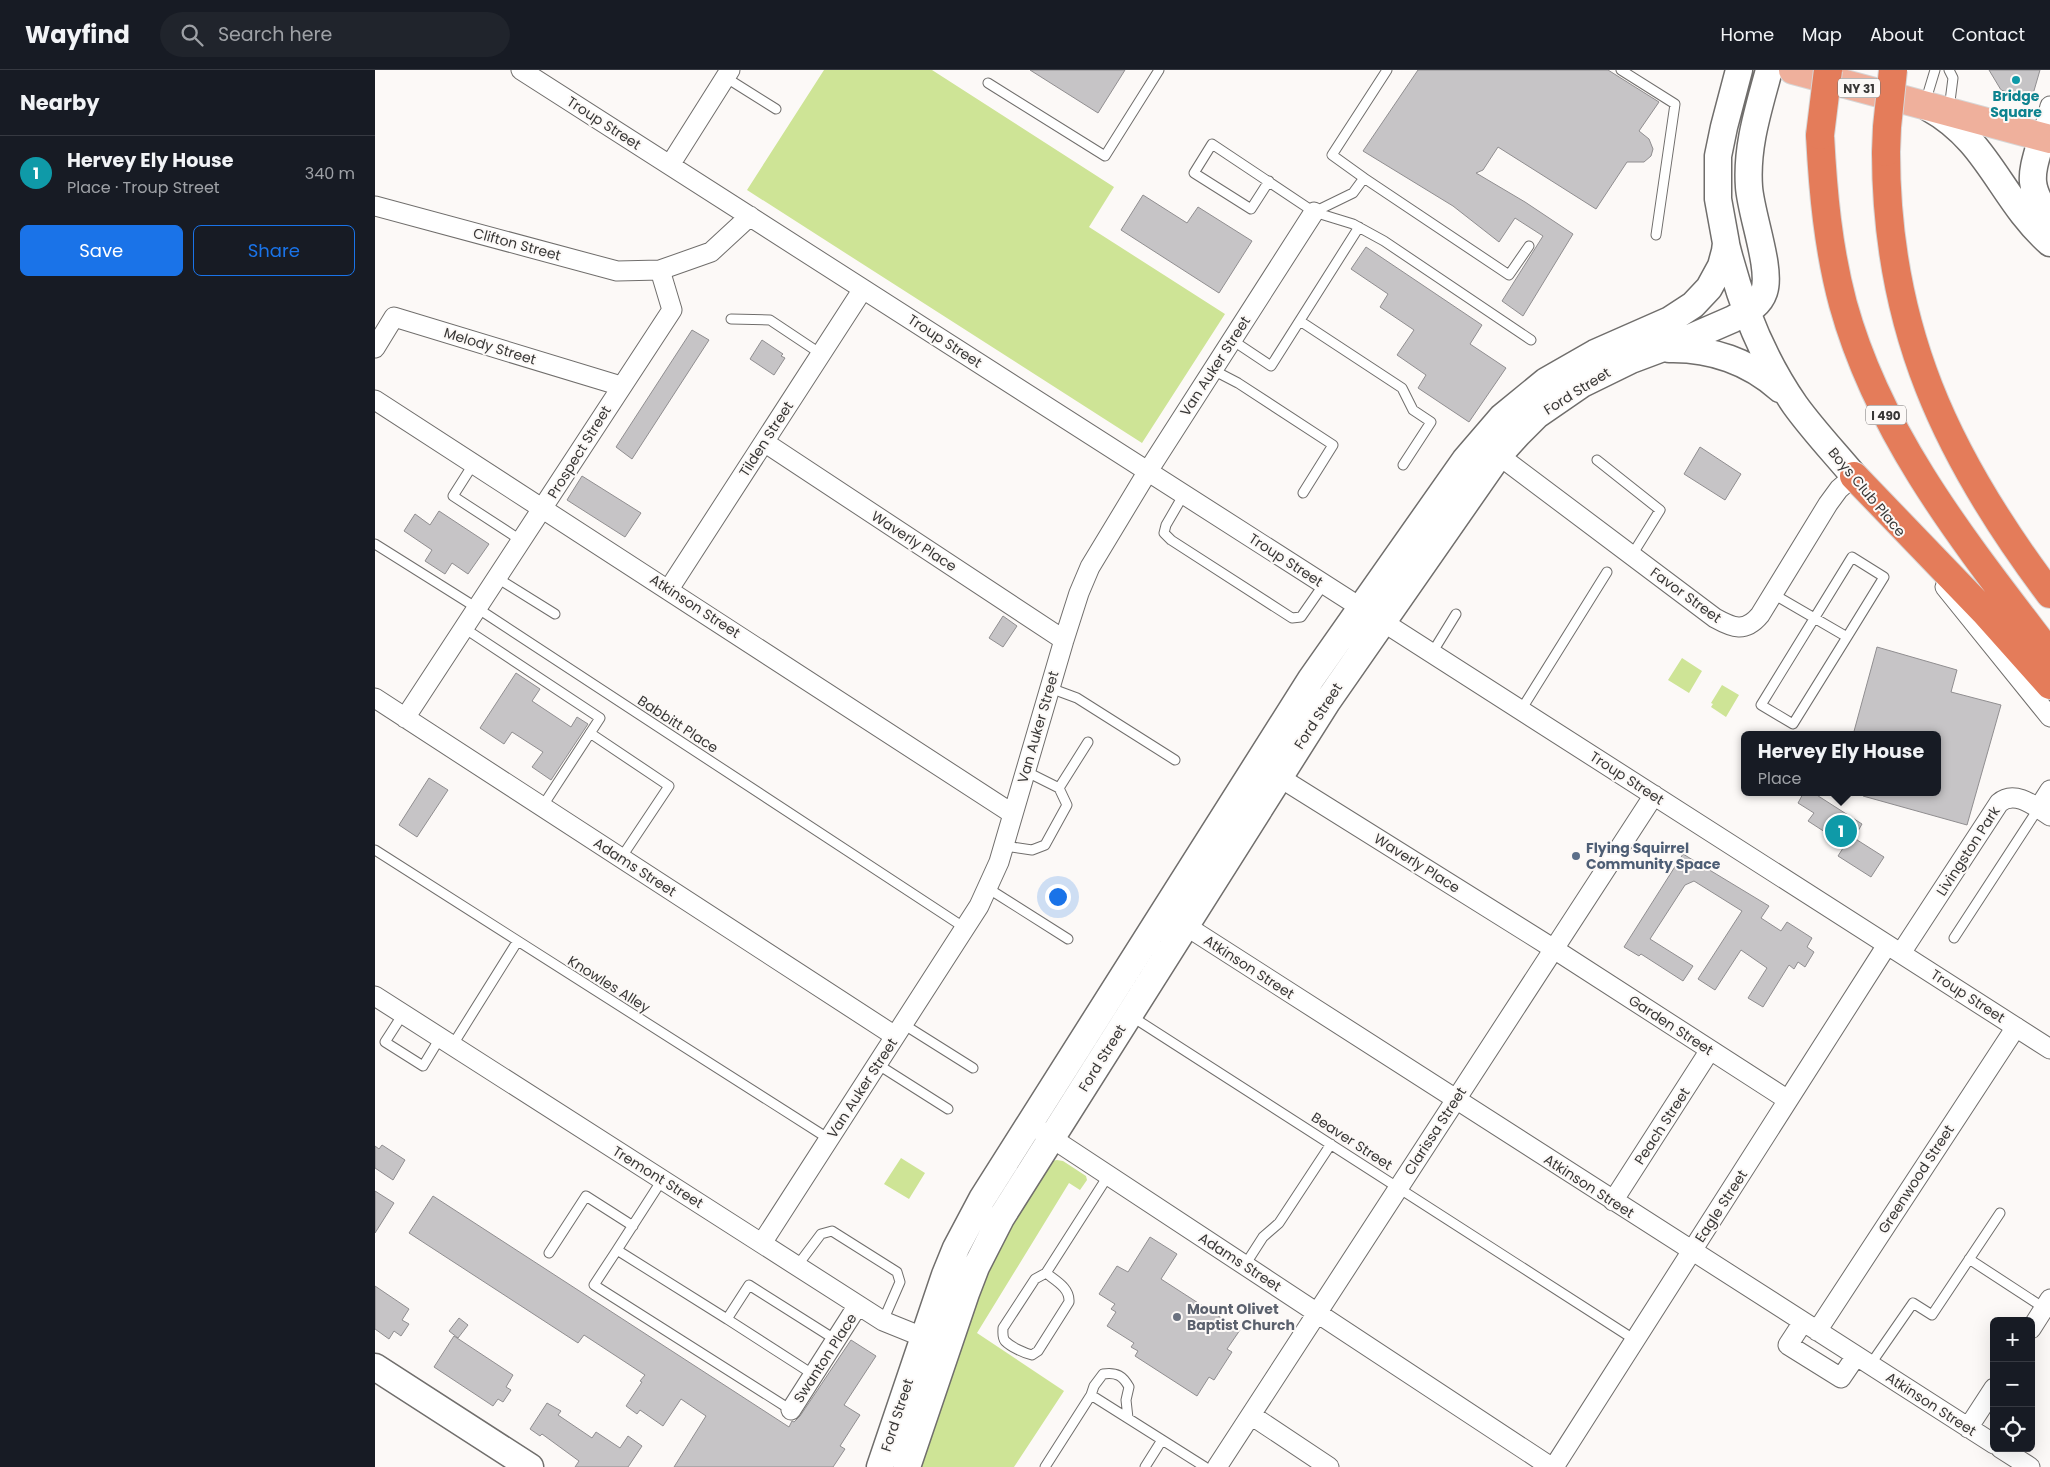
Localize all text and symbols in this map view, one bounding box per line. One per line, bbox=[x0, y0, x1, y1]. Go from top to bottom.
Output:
search box bbox=[160, 12, 510, 57]
text: Wayfind bbox=[25, 18, 130, 51]
icon: search bbox=[178, 21, 206, 49]
text: Search here bbox=[218, 21, 332, 48]
text: Home bbox=[1720, 22, 1774, 47]
text: Map bbox=[1802, 22, 1842, 47]
text: About bbox=[1870, 22, 1924, 47]
text: Contact bbox=[1952, 22, 2025, 47]
marker: Bridge Square bbox=[2010, 74, 2022, 86]
road number: NY 31 bbox=[1838, 78, 1880, 98]
place label: Bridge Square bbox=[1990, 86, 2042, 122]
text: Nearby bbox=[20, 88, 100, 117]
street label: Troup Street bbox=[563, 91, 645, 155]
text: Hervey Ely House bbox=[67, 147, 233, 174]
text: 1 bbox=[33, 162, 39, 185]
text: 340 m bbox=[305, 162, 355, 185]
text: Place · Troup Street bbox=[67, 176, 220, 199]
street label: Clifton Street bbox=[471, 223, 563, 265]
button: Save bbox=[20, 225, 183, 276]
button: Share bbox=[193, 225, 355, 276]
street label: Troup Street bbox=[904, 309, 986, 373]
street label: Van Auker Street bbox=[1175, 312, 1255, 420]
street label: Melody Street bbox=[442, 323, 538, 369]
street label: Ford Street bbox=[1540, 363, 1614, 419]
street label: Tilden Street bbox=[734, 397, 798, 481]
street label: Prospect Street bbox=[542, 402, 616, 502]
road number: I 490 bbox=[1866, 406, 1906, 424]
street label: Boys Club Place bbox=[1824, 443, 1911, 541]
street label: Waverly Place bbox=[867, 506, 961, 576]
street label: Troup Street bbox=[1245, 528, 1327, 592]
street label: Favor Street bbox=[1646, 562, 1726, 628]
street label: Atkinson Street bbox=[646, 569, 744, 643]
street label: Van Auker Street bbox=[1012, 669, 1064, 785]
street label: Ford Street bbox=[1289, 679, 1347, 753]
street label: Babbitt Place bbox=[634, 690, 723, 758]
popup bbox=[1741, 731, 1941, 796]
text: Hervey Ely House bbox=[1758, 738, 1924, 765]
street label: Troup Street bbox=[1586, 746, 1668, 810]
text: Place bbox=[1758, 767, 1801, 790]
street label: Livingston Park bbox=[1931, 802, 2005, 900]
pin: 1 bbox=[1825, 812, 1857, 850]
street label: Waverly Place bbox=[1370, 829, 1464, 898]
street label: Adams Street bbox=[590, 833, 680, 901]
place label: Flying Squirrel Community Space bbox=[1586, 838, 1721, 874]
marker: Flying Squirrel Community Space bbox=[1570, 850, 1582, 862]
your location bbox=[1045, 884, 1071, 910]
street label: Atkinson Street bbox=[1200, 930, 1298, 1004]
street label: Knowles Alley bbox=[564, 951, 654, 1017]
street label: Troup Street bbox=[1927, 964, 2009, 1028]
street label: Garden Street bbox=[1625, 990, 1717, 1060]
street label: Ford Street bbox=[1074, 1021, 1130, 1095]
street label: Van Auker Street bbox=[822, 1034, 902, 1142]
street label: Clarissa Street bbox=[1399, 1083, 1471, 1179]
street label: Peach Street bbox=[1630, 1083, 1694, 1169]
street label: Beaver Street bbox=[1307, 1107, 1397, 1175]
street label: Greenwood Street bbox=[1873, 1121, 1959, 1237]
street label: Tremont Street bbox=[609, 1141, 707, 1213]
street label: Atkinson Street bbox=[1540, 1149, 1638, 1223]
street label: Eagle Street bbox=[1690, 1166, 1752, 1246]
street label: Adams Street bbox=[1195, 1228, 1285, 1296]
place label: Mount Olivet Baptist Church bbox=[1187, 1299, 1295, 1335]
street label: Swanton Place bbox=[789, 1309, 862, 1407]
marker: Mount Olivet Baptist Church bbox=[1171, 1311, 1183, 1323]
map controls bbox=[1990, 1317, 2035, 1452]
button: + bbox=[1990, 1317, 2035, 1362]
button: − bbox=[1990, 1362, 2035, 1407]
street label: Atkinson Street bbox=[1882, 1367, 1980, 1441]
street label: Ford Street bbox=[876, 1376, 918, 1454]
button: locate bbox=[1990, 1407, 2035, 1452]

